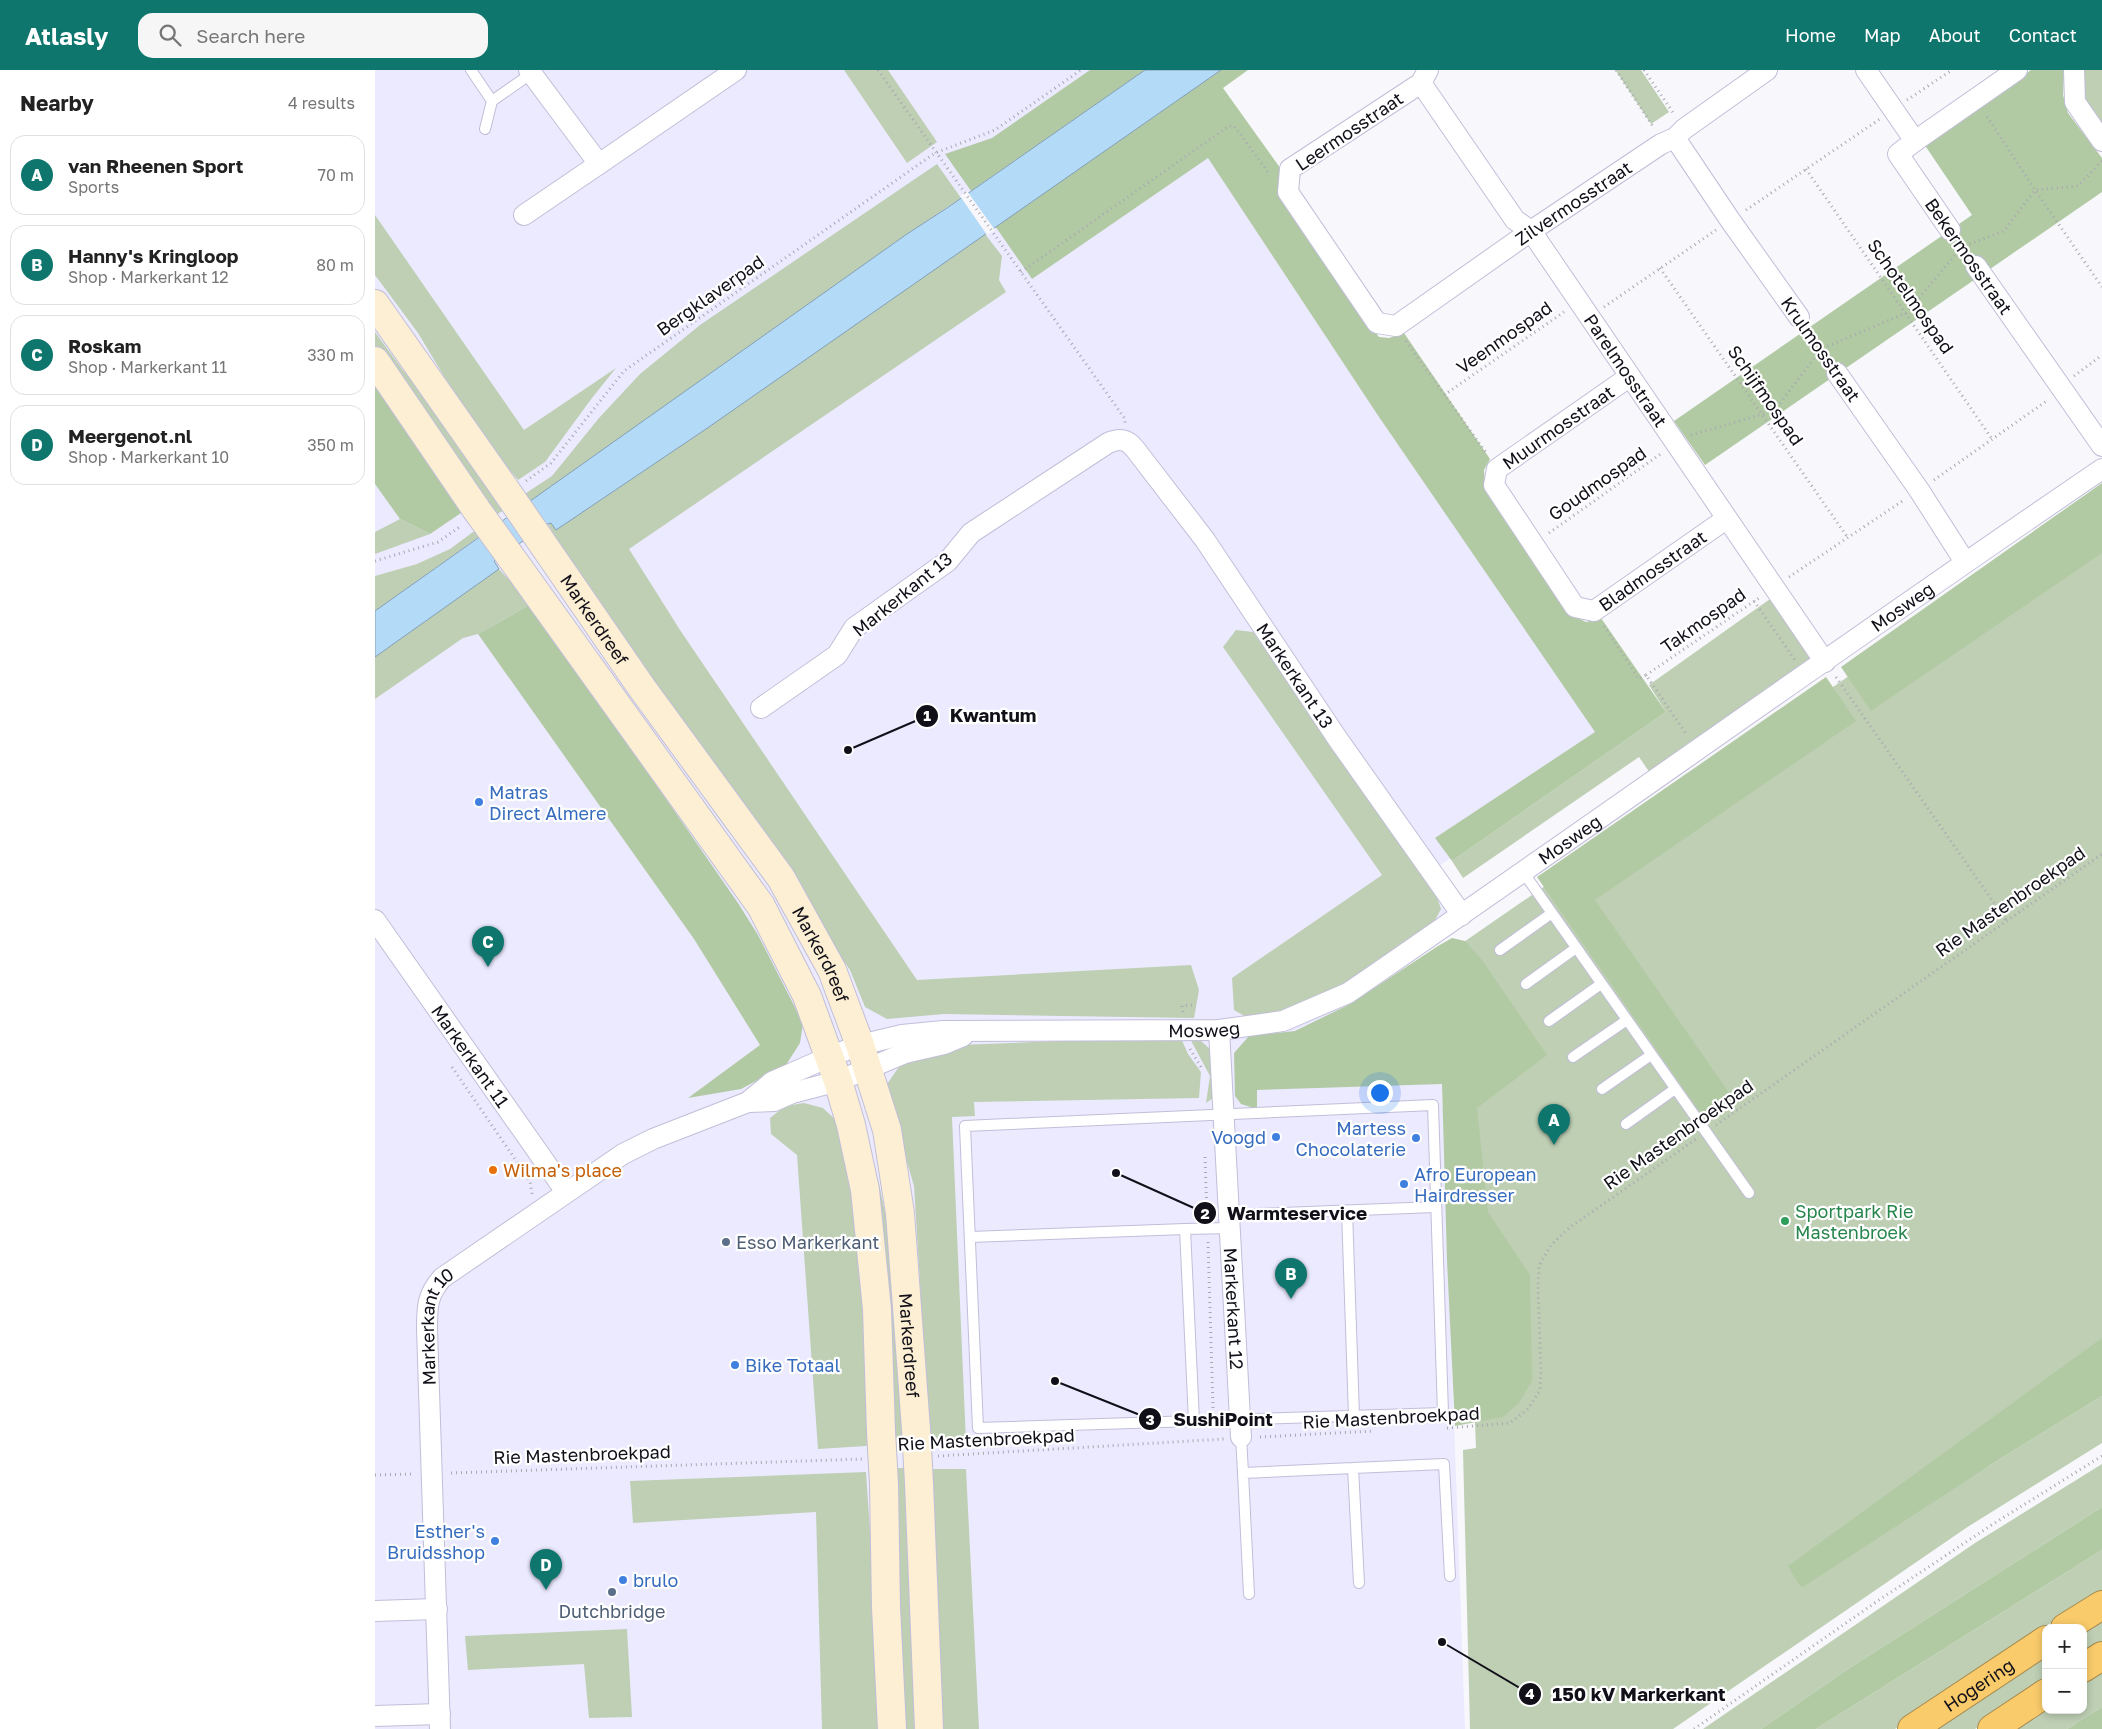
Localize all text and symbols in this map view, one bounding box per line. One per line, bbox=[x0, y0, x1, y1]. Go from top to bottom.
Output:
search box bbox=[138, 13, 488, 58]
text: Atlasly bbox=[25, 21, 108, 50]
icon: search bbox=[156, 21, 184, 49]
text: Search here bbox=[196, 24, 305, 47]
text: Home bbox=[1785, 24, 1836, 46]
text: Map bbox=[1864, 24, 1901, 46]
text: About bbox=[1929, 24, 1981, 46]
text: Contact bbox=[2009, 24, 2077, 46]
street label: Leermosstraat bbox=[1291, 87, 1407, 175]
text: Nearby bbox=[20, 90, 94, 116]
text: 4 results bbox=[288, 93, 355, 113]
text: van Rheenen Sport bbox=[68, 154, 243, 177]
street label: Zilvermosstraat bbox=[1511, 156, 1636, 250]
text: A bbox=[31, 165, 43, 185]
text: 70 m bbox=[317, 165, 354, 185]
text: Sports bbox=[68, 177, 119, 197]
street label: Bekermosstraat bbox=[1921, 194, 2017, 318]
street label: Schotelmospad bbox=[1863, 234, 1959, 358]
text: Hanny's Kringloop bbox=[68, 244, 238, 267]
street label: Bergklaverpad bbox=[652, 250, 768, 340]
text: B bbox=[31, 255, 43, 275]
text: 80 m bbox=[316, 255, 354, 275]
text: Shop · Markerkant 12 bbox=[68, 267, 229, 287]
street label: Krulmosstraat bbox=[1777, 292, 1865, 406]
street label: Veenmospad bbox=[1452, 296, 1556, 378]
street label: Parelmosstraat bbox=[1580, 309, 1672, 431]
text: Roskam bbox=[68, 334, 141, 357]
street label: Schijfmospad bbox=[1723, 341, 1809, 449]
text: C bbox=[31, 345, 43, 365]
text: 330 m bbox=[307, 345, 354, 365]
text: Shop · Markerkant 11 bbox=[68, 357, 227, 377]
street label: Muurmosstraat bbox=[1498, 380, 1618, 474]
text: Meergenot.nl bbox=[68, 424, 192, 447]
text: D bbox=[31, 435, 43, 455]
text: 350 m bbox=[307, 435, 354, 455]
street label: Goudmospad bbox=[1544, 441, 1650, 525]
text: Shop · Markerkant 10 bbox=[68, 447, 229, 467]
street label: Bladmosstraat bbox=[1594, 525, 1710, 616]
street label: Markerkant 13 bbox=[848, 547, 956, 641]
street label: Markerdreef bbox=[556, 570, 634, 669]
street label: Mosweg bbox=[1866, 577, 1938, 636]
street label: Takmospad bbox=[1656, 583, 1750, 657]
street label: Markerkant 13 bbox=[1252, 618, 1338, 732]
callout: Kwantum bbox=[914, 699, 1046, 733]
text: Kwantum bbox=[950, 703, 1036, 726]
text: 1 bbox=[923, 706, 931, 724]
place label: Matras Direct Almere bbox=[489, 781, 606, 824]
marker: Matras Direct Almere bbox=[473, 796, 485, 808]
street label: Mosweg bbox=[1534, 810, 1605, 869]
street label: Rie Mastenbroekpad bbox=[1931, 841, 2089, 961]
street label: Markerdreef bbox=[788, 902, 854, 1006]
pin: C bbox=[472, 926, 504, 967]
street label: Markerkant 11 bbox=[427, 1000, 514, 1112]
street label: Mosweg bbox=[1168, 1016, 1241, 1041]
street label: Rie Mastenbroekpad bbox=[1599, 1074, 1757, 1194]
your location bbox=[1367, 1080, 1393, 1106]
pin: A bbox=[1538, 1104, 1570, 1145]
place label: Martess Chocolaterie bbox=[1296, 1117, 1406, 1160]
place label: Voogd bbox=[1211, 1126, 1266, 1148]
marker: Voogd bbox=[1270, 1131, 1282, 1143]
marker: Martess Chocolaterie bbox=[1410, 1132, 1422, 1144]
place label: Wilma's place bbox=[503, 1159, 622, 1181]
place label: Afro European Hairdresser bbox=[1414, 1163, 1537, 1206]
marker: Wilma's place bbox=[487, 1164, 499, 1176]
marker: Afro European Hairdresser bbox=[1398, 1178, 1410, 1190]
callout: Warmteservice bbox=[1192, 1196, 1377, 1230]
place label: Sportpark Rie Mastenbroek bbox=[1795, 1200, 1913, 1243]
text: Warmteservice bbox=[1227, 1201, 1367, 1224]
text: 2 bbox=[1200, 1204, 1210, 1222]
marker: Sportpark Rie Mastenbroek bbox=[1779, 1215, 1791, 1227]
place label: Esso Markerkant bbox=[736, 1231, 880, 1253]
marker: Esso Markerkant bbox=[720, 1236, 732, 1248]
street label: Markerkant 12 bbox=[1220, 1247, 1248, 1370]
pin: B bbox=[1275, 1258, 1307, 1299]
street label: Markerkant 10 bbox=[416, 1263, 458, 1386]
street label: Markerdreef bbox=[895, 1292, 925, 1399]
place label: Bike Totaal bbox=[745, 1354, 841, 1376]
marker: Bike Totaal bbox=[729, 1359, 741, 1371]
street label: Rie Mastenbroekpad bbox=[1302, 1401, 1480, 1433]
callout: SushiPoint bbox=[1138, 1402, 1283, 1436]
text: SushiPoint bbox=[1173, 1407, 1273, 1430]
text: 3 bbox=[1145, 1410, 1155, 1428]
street label: Rie Mastenbroekpad bbox=[897, 1423, 1075, 1455]
street label: Rie Mastenbroekpad bbox=[493, 1440, 671, 1468]
place label: Esther's Bruidsshop bbox=[387, 1520, 485, 1563]
marker: Esther's Bruidsshop bbox=[489, 1535, 501, 1547]
pin: D bbox=[530, 1549, 562, 1590]
place label: brulo bbox=[633, 1569, 678, 1591]
marker: brulo bbox=[617, 1574, 629, 1586]
marker: Dutchbridge bbox=[606, 1586, 618, 1598]
place label: Dutchbridge bbox=[558, 1600, 666, 1622]
map controls bbox=[2042, 1624, 2087, 1714]
button: + bbox=[2042, 1624, 2087, 1669]
street label: Hogering bbox=[1939, 1653, 2018, 1716]
button: − bbox=[2042, 1669, 2087, 1714]
callout: 150 kV Markerkant bbox=[1518, 1677, 1736, 1711]
text: 150 kV Markerkant bbox=[1552, 1682, 1726, 1705]
text: 4 bbox=[1525, 1684, 1535, 1702]

